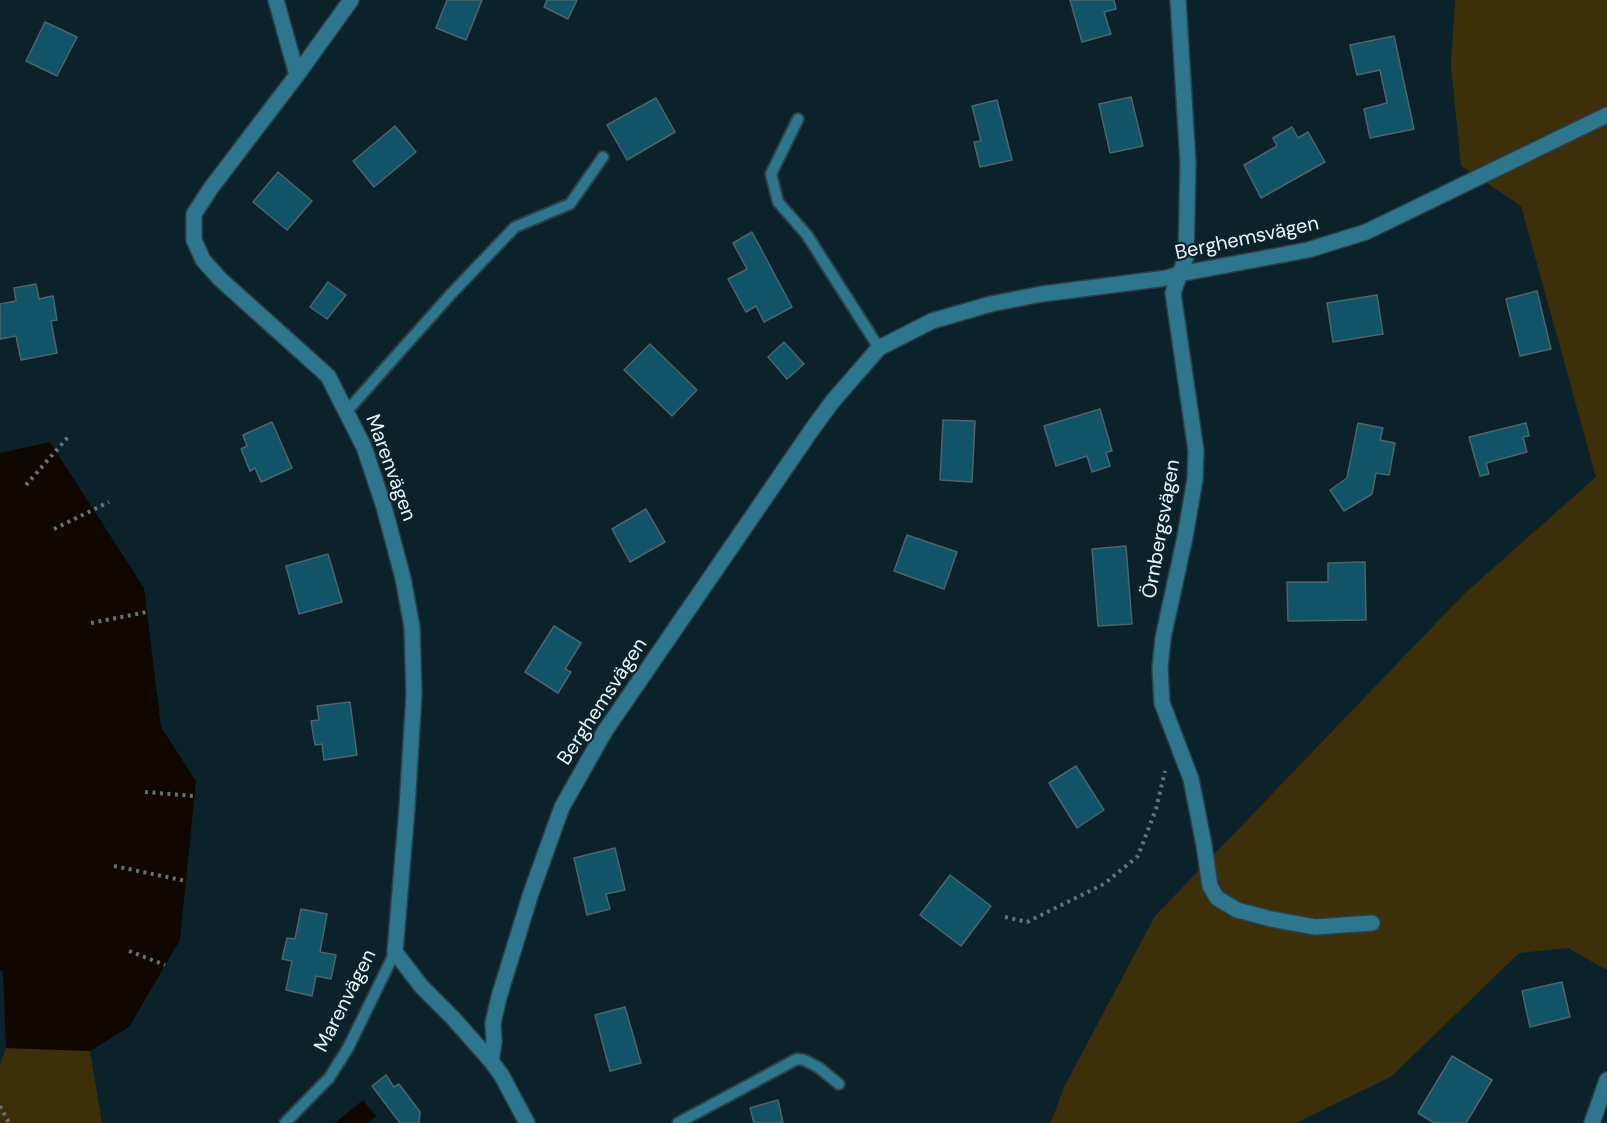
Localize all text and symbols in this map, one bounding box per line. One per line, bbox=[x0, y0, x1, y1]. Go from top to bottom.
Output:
street label: Berghemsvägen bbox=[1173, 212, 1321, 266]
street label: Marenvägen bbox=[360, 411, 420, 525]
street label: Örnbergsvägen bbox=[1138, 458, 1186, 600]
street label: Berghemsvägen bbox=[553, 634, 653, 770]
street label: Marenvägen bbox=[310, 946, 382, 1056]

